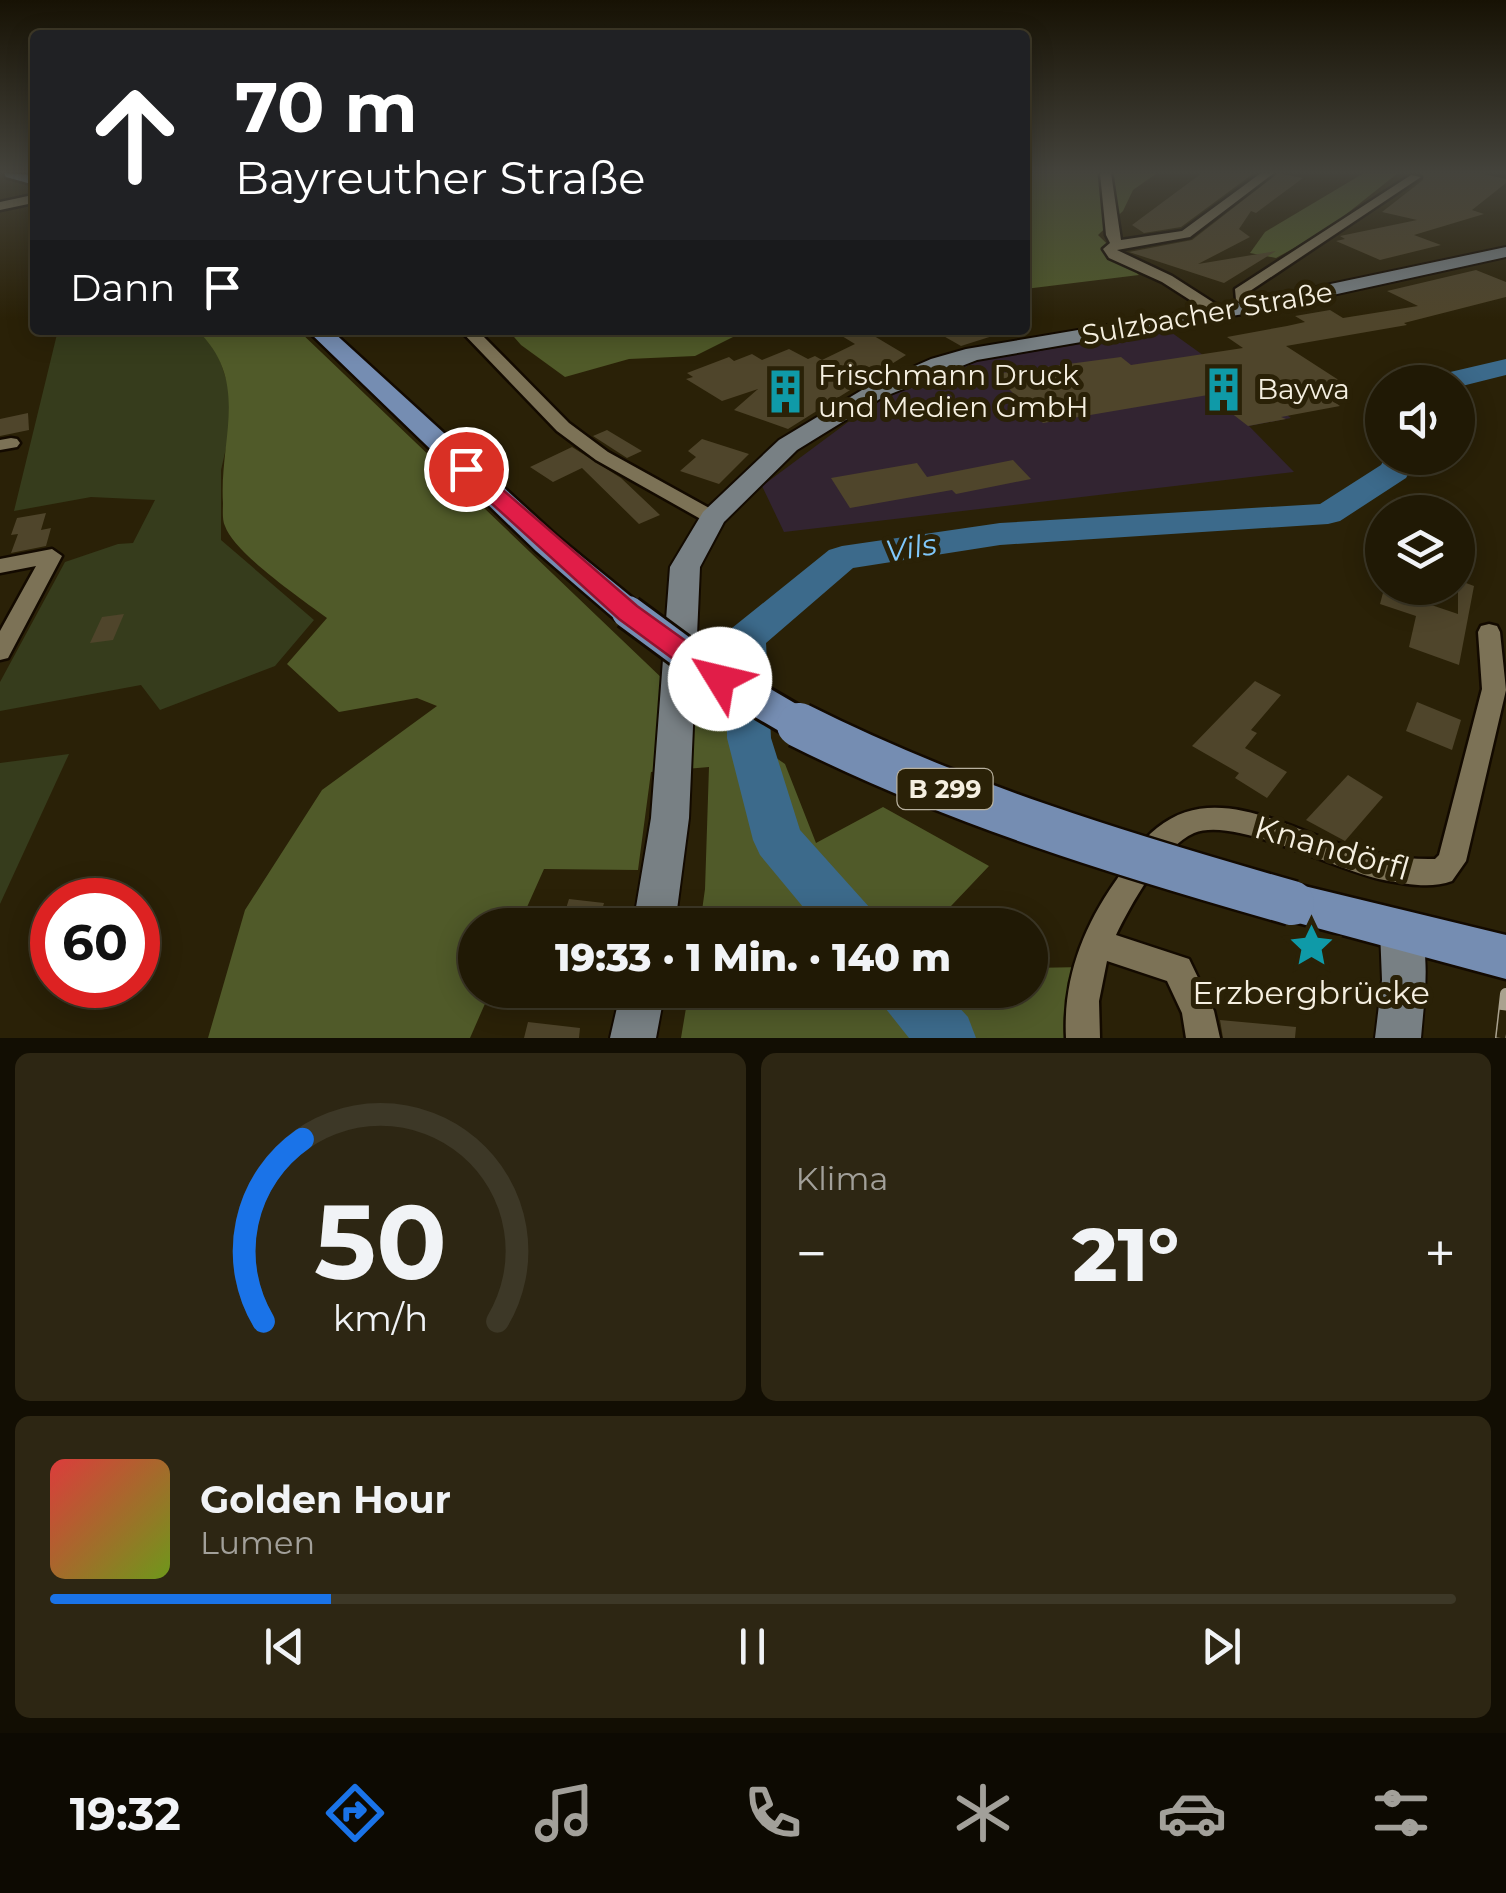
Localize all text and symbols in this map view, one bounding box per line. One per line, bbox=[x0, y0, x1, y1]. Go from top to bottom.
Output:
text: 70 m bbox=[235, 64, 418, 150]
icon: ahead bbox=[70, 70, 200, 200]
text: Bayreuther Straße bbox=[235, 150, 646, 205]
icon: arrive bbox=[195, 260, 250, 315]
text: Dann bbox=[70, 264, 175, 311]
street label: Sulzbacher Straße bbox=[1079, 274, 1335, 352]
place label: Frischmann Druck und Medien GmbH bbox=[818, 358, 1089, 424]
building icon: Baywa bbox=[1200, 365, 1248, 413]
map controls bbox=[1365, 365, 1475, 605]
button: sound bbox=[1365, 365, 1475, 475]
building icon: Frischmann Druck und Medien GmbH bbox=[761, 367, 809, 415]
place label: Baywa bbox=[1257, 372, 1350, 406]
pin bbox=[424, 427, 509, 512]
icon: arrive bbox=[439, 442, 494, 497]
button: layers bbox=[1365, 495, 1475, 605]
water label: Vils bbox=[883, 525, 939, 570]
position arrow bbox=[668, 627, 772, 731]
road number: B 299 bbox=[898, 769, 992, 809]
street label: Knandörfl bbox=[1250, 807, 1414, 888]
speed limit sign: 60 bbox=[30, 878, 160, 1008]
place icon: Erzbergbrücke bbox=[1287, 921, 1335, 969]
text: 19:33 · 1 Min. · 140 m bbox=[555, 934, 951, 981]
place label: Erzbergbrücke bbox=[1192, 973, 1430, 1012]
text: Klima bbox=[796, 1159, 888, 1198]
text: 50 bbox=[314, 1178, 447, 1305]
text: 21° bbox=[1072, 1208, 1179, 1300]
text: − bbox=[796, 1220, 827, 1287]
text: + bbox=[1424, 1220, 1456, 1287]
text: km/h bbox=[333, 1296, 428, 1340]
text: Golden Hour bbox=[200, 1476, 451, 1523]
text: Lumen bbox=[200, 1523, 315, 1562]
icon: previous bbox=[257, 1619, 312, 1674]
icon: pause bbox=[725, 1619, 780, 1674]
icon: next bbox=[1194, 1619, 1249, 1674]
icon: directions bbox=[320, 1778, 390, 1848]
icon: music bbox=[529, 1778, 599, 1848]
icon: phone bbox=[738, 1778, 808, 1848]
icon: climate bbox=[948, 1778, 1018, 1848]
icon: car bbox=[1157, 1778, 1227, 1848]
icon: filters bbox=[1366, 1778, 1436, 1848]
text: 19:32 bbox=[70, 1786, 181, 1841]

